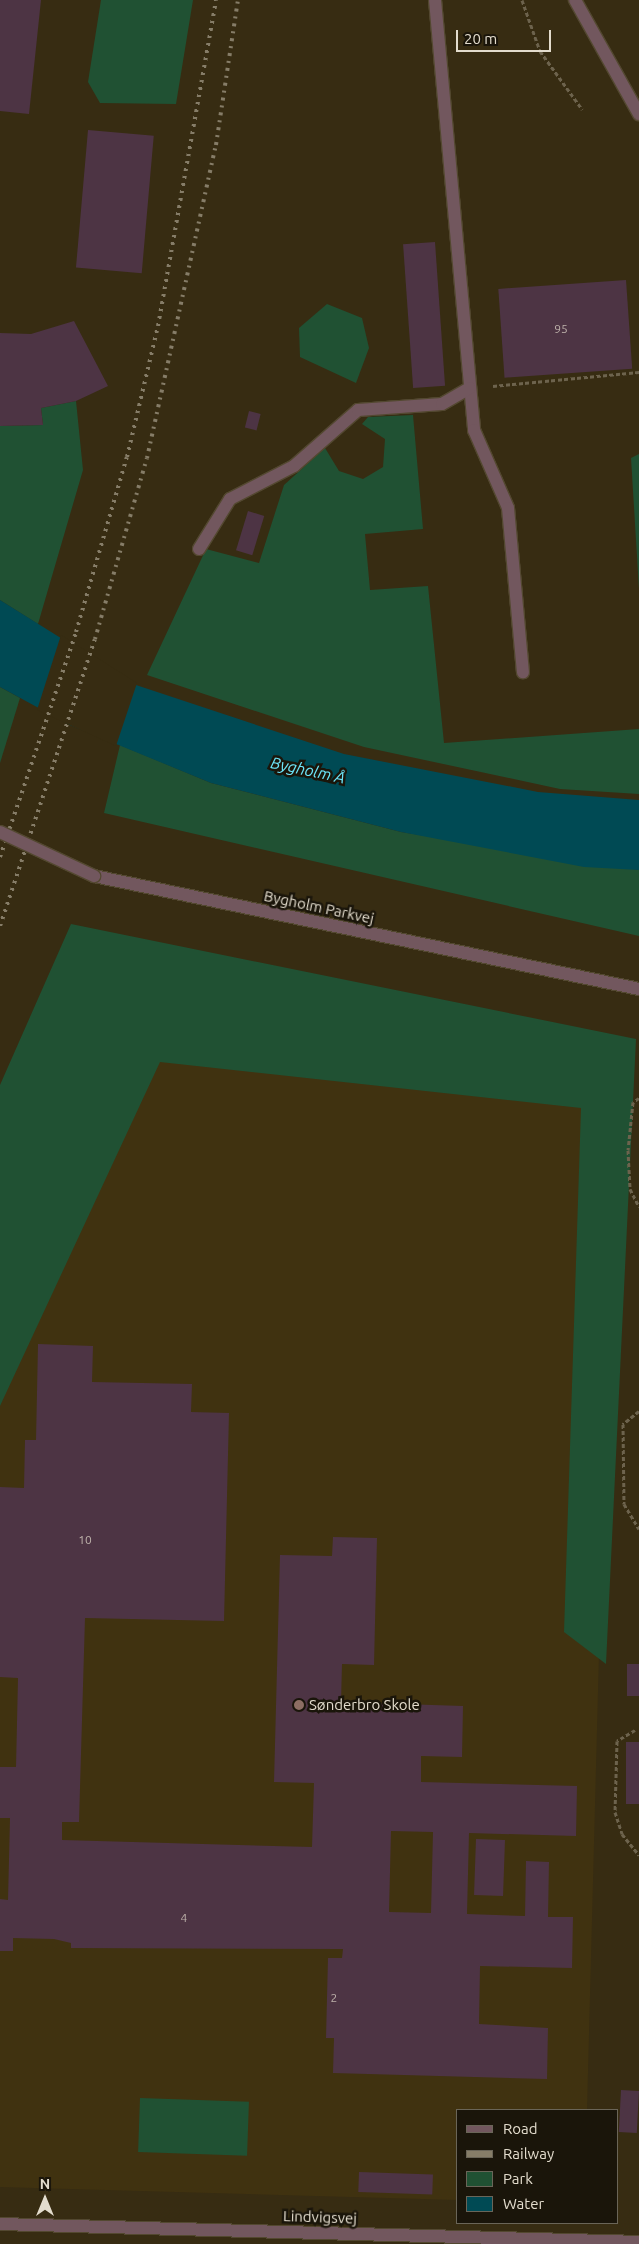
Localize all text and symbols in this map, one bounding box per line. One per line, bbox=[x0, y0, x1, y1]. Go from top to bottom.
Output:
scale bar bbox=[459, 20, 554, 52]
text: 20 m bbox=[464, 30, 497, 47]
house number: 95 bbox=[554, 322, 568, 336]
water label: Bygholm Å bbox=[269, 753, 347, 787]
street label: Bygholm Parkvej bbox=[262, 887, 376, 927]
house number: 10 bbox=[78, 1533, 92, 1547]
place label: Sønderbro Skole bbox=[309, 1696, 420, 1714]
marker: Sønderbro Skole bbox=[293, 1699, 305, 1711]
house number: 4 bbox=[181, 1911, 187, 1925]
house number: 2 bbox=[331, 1991, 337, 2005]
legend bbox=[456, 2109, 619, 2224]
text: Road bbox=[503, 2120, 538, 2137]
text: Railway bbox=[503, 2145, 554, 2162]
text: Park bbox=[503, 2170, 533, 2187]
north arrow bbox=[20, 2174, 70, 2224]
text: N bbox=[40, 2176, 50, 2192]
text: Water bbox=[503, 2195, 544, 2212]
street label: Lindvigsvej bbox=[283, 2207, 357, 2227]

